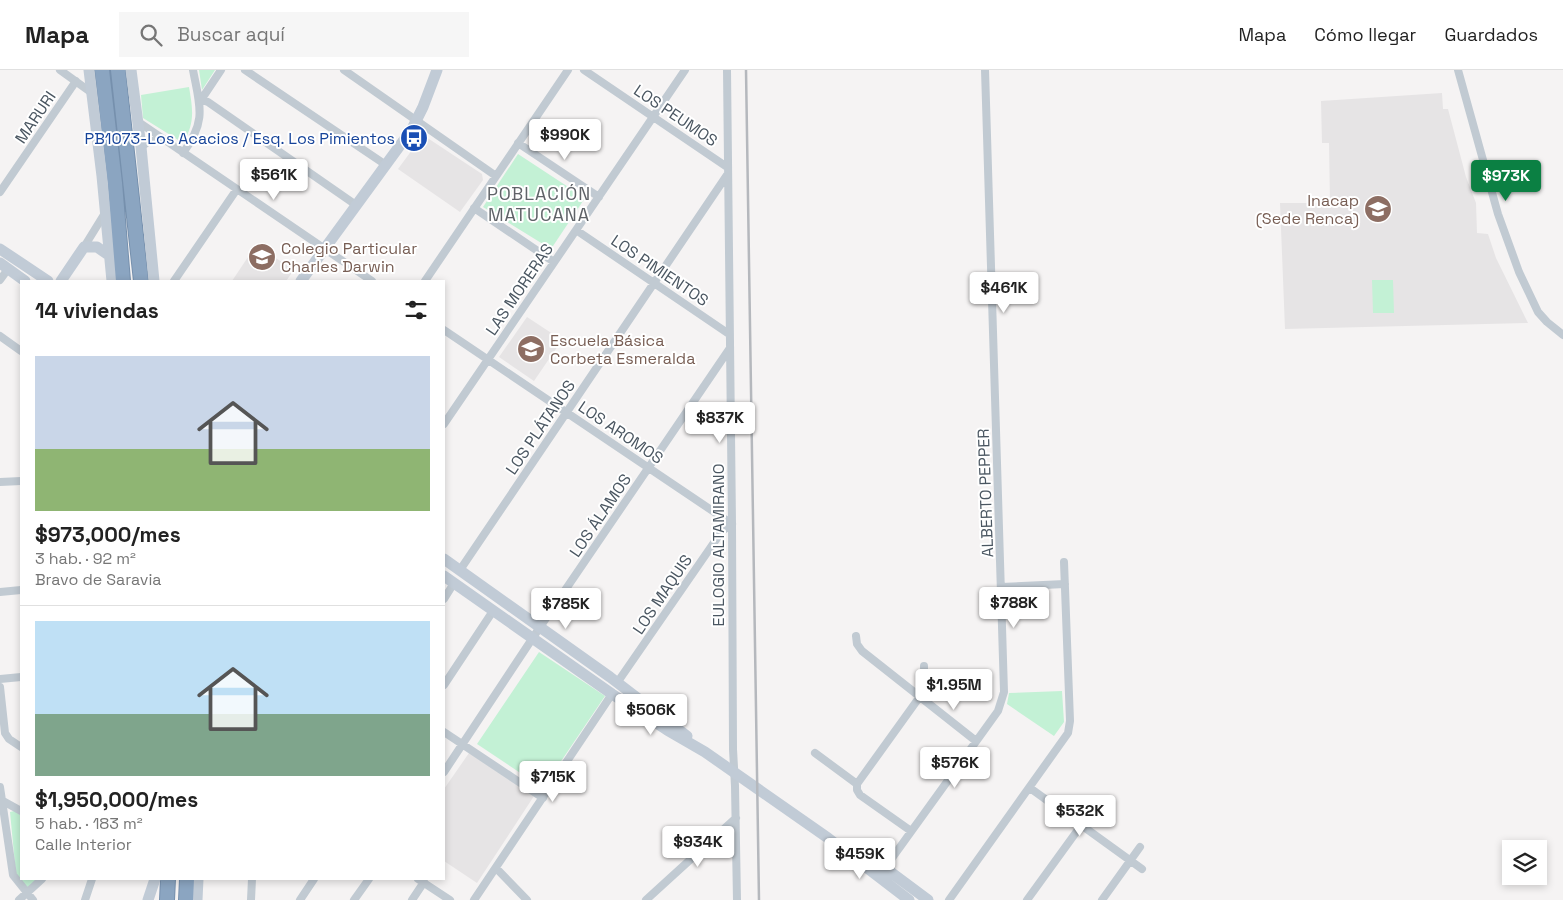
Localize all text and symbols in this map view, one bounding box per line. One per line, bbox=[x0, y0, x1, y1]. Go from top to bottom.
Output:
search box bbox=[119, 12, 469, 57]
text: Mapa bbox=[25, 19, 89, 50]
icon: search bbox=[137, 21, 165, 49]
text: Buscar aquí bbox=[177, 22, 285, 47]
text: Mapa bbox=[1238, 23, 1286, 46]
text: Cómo llegar bbox=[1314, 23, 1416, 46]
text: Guardados bbox=[1444, 23, 1538, 46]
street label: LOS PEUMOS bbox=[630, 80, 722, 151]
street label: MARURI bbox=[10, 87, 61, 147]
pin: $990K bbox=[530, 118, 600, 161]
bus stop icon: PB1073-Los Acacios / Esq. Los Pimientos bbox=[399, 123, 429, 153]
text: $990K bbox=[540, 124, 590, 145]
place label: PB1073-Los Acacios / Esq. Los Pimientos bbox=[85, 128, 395, 149]
pin: $561K bbox=[239, 158, 309, 201]
pin: $973K bbox=[1471, 160, 1541, 202]
text: $561K bbox=[251, 164, 297, 185]
text: $973K bbox=[1482, 165, 1530, 186]
district label: POBLACIÓN MATUCANA bbox=[487, 182, 591, 226]
place label: Inacap (Sede Renca) bbox=[1256, 190, 1359, 229]
school or university icon: Inacap (Sede Renca) bbox=[1363, 194, 1393, 224]
street label: LOS PIMIENTOS bbox=[607, 230, 713, 311]
place label: Colegio Particular Charles Darwin bbox=[281, 238, 417, 277]
street label: LAS MORERAS bbox=[481, 239, 558, 339]
school or university icon: Colegio Particular Charles Darwin bbox=[247, 242, 277, 272]
pin: $461K bbox=[969, 272, 1039, 314]
text: $461K bbox=[981, 277, 1027, 298]
icon: filters bbox=[402, 296, 430, 324]
text: 14 viviendas bbox=[35, 297, 159, 324]
place label: Escuela Básica Corbeta Esmeralda bbox=[550, 330, 695, 369]
school or university icon: Escuela Básica Corbeta Esmeralda bbox=[516, 334, 546, 364]
street label: LOS PLÁTANOS bbox=[501, 376, 580, 479]
icon: home bbox=[188, 388, 278, 478]
street label: LOS AROMOS bbox=[574, 396, 667, 469]
pin: $837K bbox=[685, 402, 755, 444]
text: $837K bbox=[696, 407, 744, 428]
street label: ALBERTO PEPPER bbox=[973, 428, 998, 558]
street label: EULOGIO ALTAMIRANO bbox=[708, 464, 729, 626]
street label: LOS ÁLAMOS bbox=[565, 469, 636, 561]
text: $973,000/mes bbox=[35, 521, 181, 548]
text: 3 hab. · 92 m² bbox=[35, 548, 136, 569]
street label: LOS MAQUIS bbox=[628, 550, 697, 638]
text: Bravo de Saravia bbox=[35, 569, 162, 590]
pin: $788K bbox=[979, 586, 1049, 629]
pin: $785K bbox=[531, 588, 601, 630]
text: $788K bbox=[990, 592, 1038, 613]
text: $785K bbox=[542, 593, 590, 614]
icon: home bbox=[188, 654, 278, 744]
pin: $1.95M bbox=[913, 668, 995, 711]
text: $1.95M bbox=[926, 674, 982, 695]
pin: $506K bbox=[616, 694, 686, 736]
text: $506K bbox=[626, 699, 676, 720]
pin: $576K bbox=[920, 746, 990, 789]
text: $576K bbox=[931, 752, 979, 773]
pin: $715K bbox=[518, 760, 588, 803]
text: $715K bbox=[530, 766, 576, 787]
text: $1,950,000/mes bbox=[35, 786, 198, 813]
pin: $532K bbox=[1045, 794, 1115, 837]
text: $532K bbox=[1056, 800, 1104, 821]
text: 5 hab. · 183 m² bbox=[35, 813, 143, 834]
pin: $934K bbox=[663, 826, 733, 868]
text: $934K bbox=[673, 831, 723, 852]
text: Calle Interior bbox=[35, 834, 132, 855]
pin: $459K bbox=[825, 838, 895, 880]
map controls bbox=[1502, 840, 1547, 885]
button: layers bbox=[1502, 840, 1547, 885]
text: $459K bbox=[835, 843, 885, 864]

